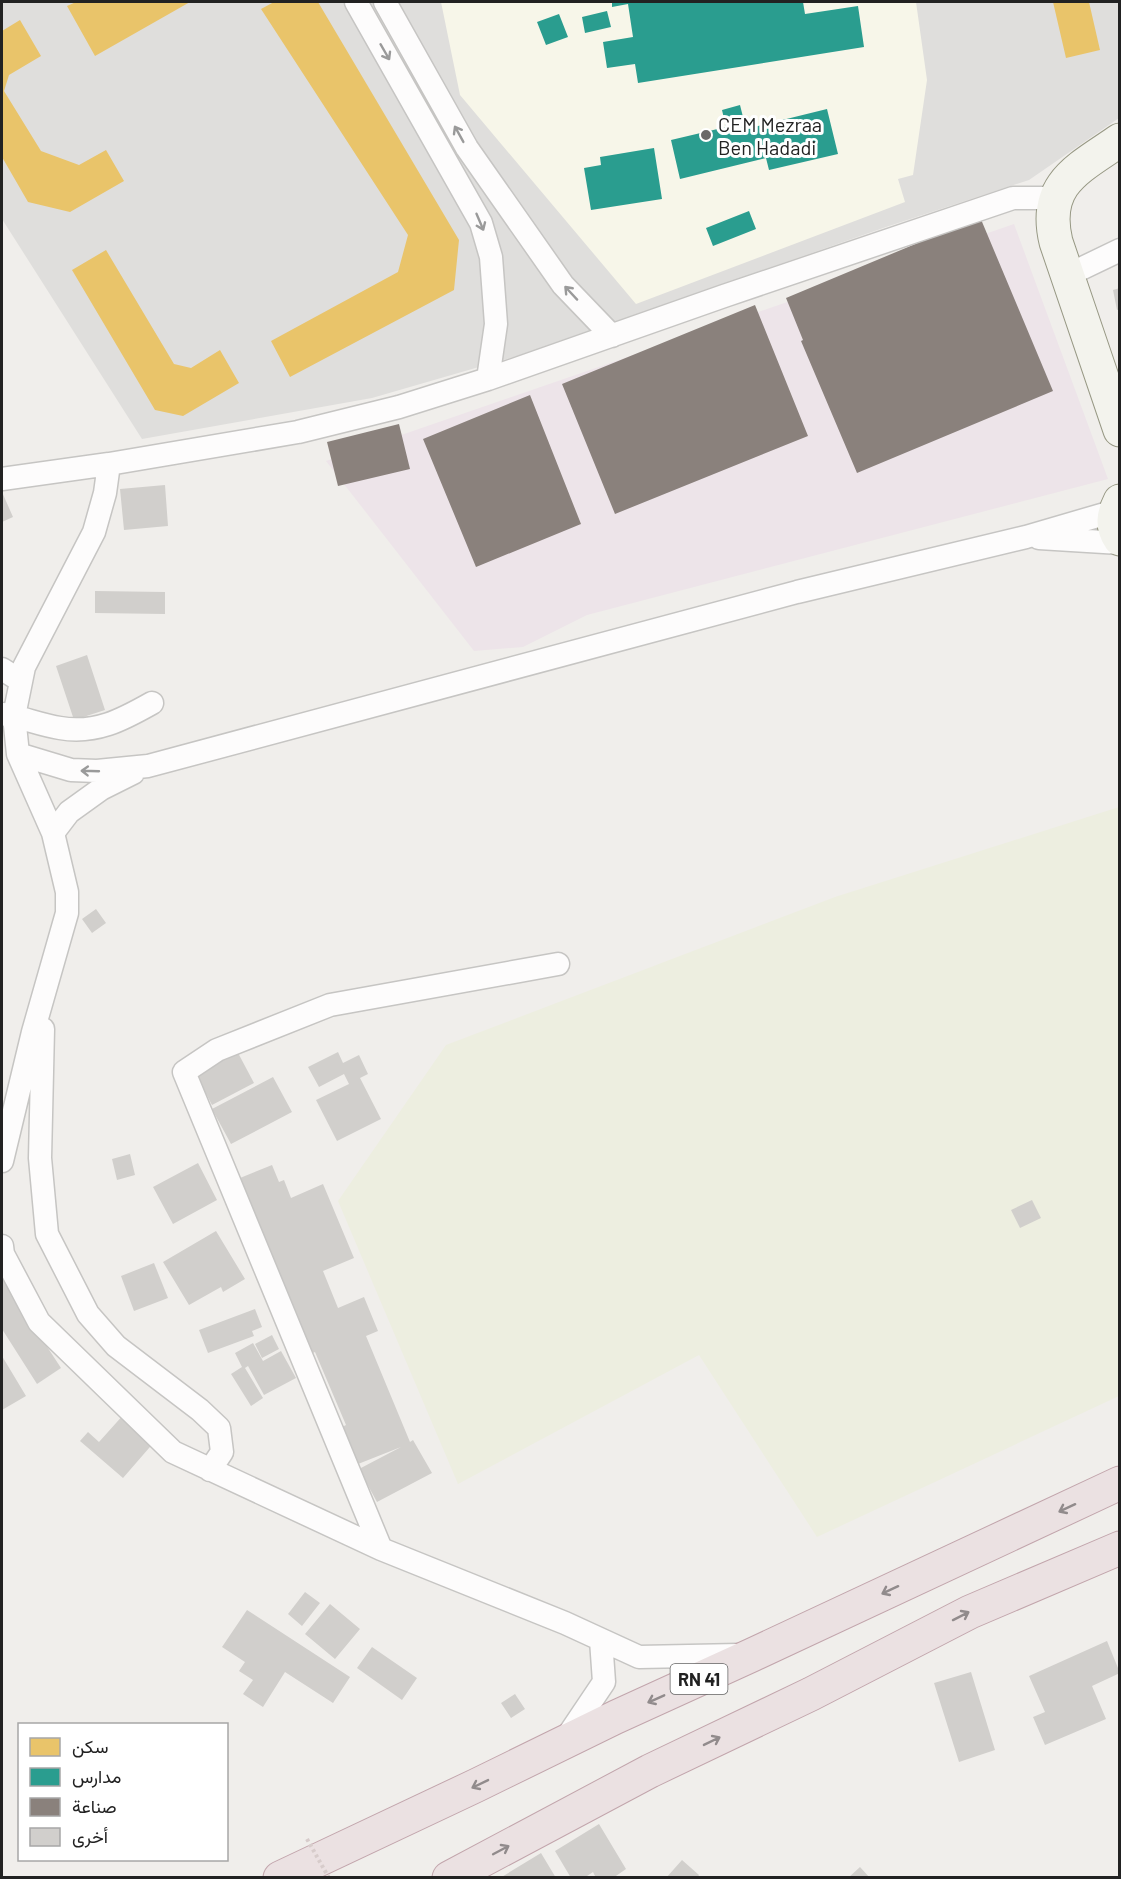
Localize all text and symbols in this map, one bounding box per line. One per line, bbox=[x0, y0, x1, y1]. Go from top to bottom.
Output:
one-way arrow bbox=[379, 44, 391, 61]
place label: CEM Mezraa Ben Hadadi bbox=[718, 112, 822, 159]
one-way arrow bbox=[453, 126, 465, 143]
marker: CEM Mezraa Ben Hadadi bbox=[699, 128, 713, 142]
one-way arrow bbox=[475, 213, 486, 231]
one-way arrow bbox=[564, 286, 579, 301]
one-way arrow bbox=[80, 765, 100, 777]
one-way arrow bbox=[1058, 1502, 1076, 1514]
one-way arrow bbox=[882, 1585, 900, 1597]
one-way arrow bbox=[952, 1610, 970, 1622]
road number: RN 41 bbox=[670, 1664, 728, 1694]
one-way arrow bbox=[647, 1693, 665, 1705]
legend bbox=[18, 1723, 228, 1861]
text: سكن bbox=[72, 1735, 108, 1758]
one-way arrow bbox=[702, 1735, 720, 1747]
text: مدارس bbox=[72, 1765, 121, 1788]
one-way arrow bbox=[472, 1778, 490, 1790]
text: صناعة bbox=[72, 1795, 117, 1817]
text: أخرى bbox=[72, 1825, 108, 1848]
one-way arrow bbox=[492, 1844, 509, 1856]

